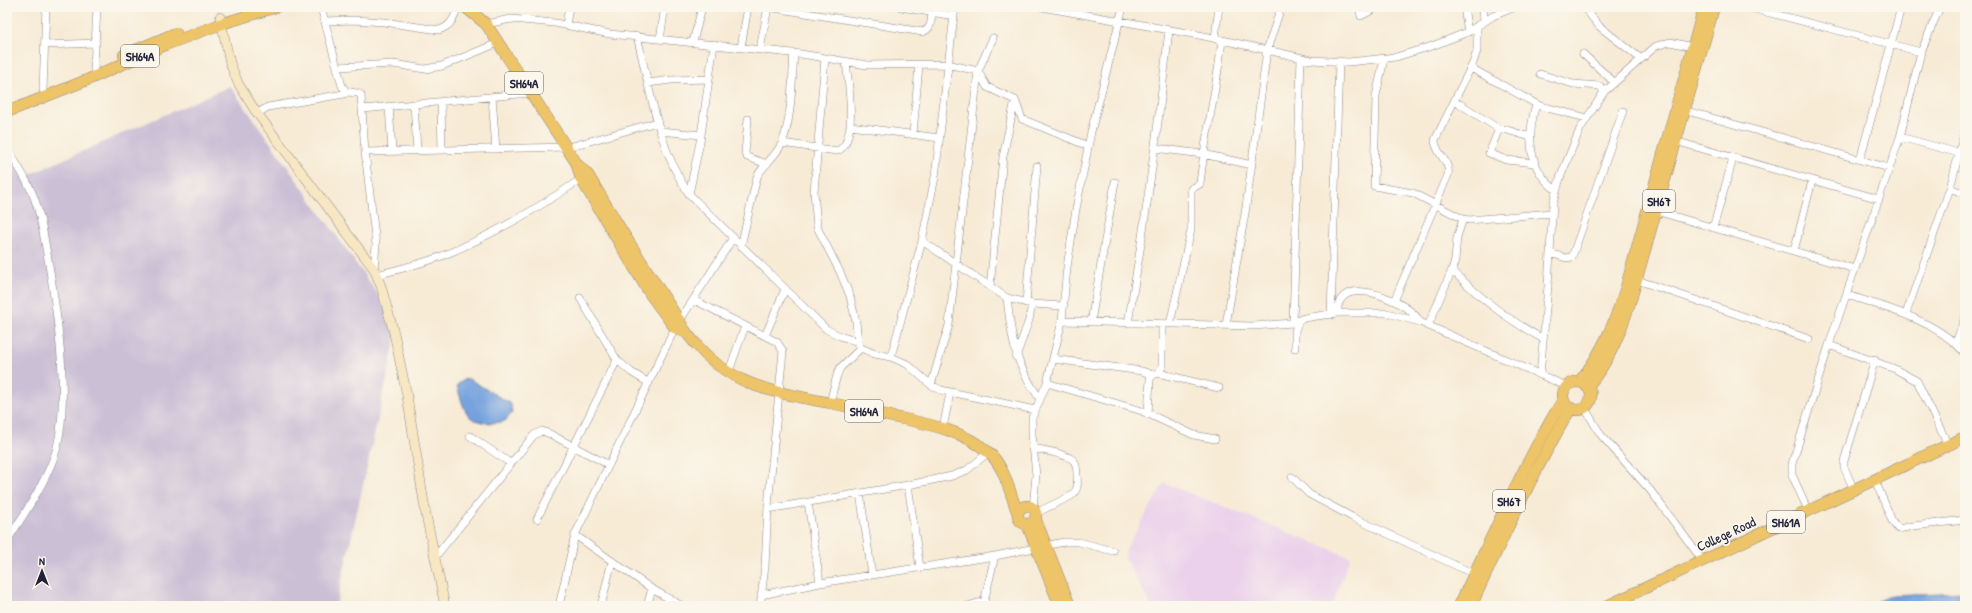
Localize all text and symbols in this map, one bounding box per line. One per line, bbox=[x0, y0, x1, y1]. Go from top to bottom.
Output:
road number: SH64A bbox=[121, 45, 159, 67]
road number: SH64A bbox=[505, 72, 543, 94]
road number: SH67 bbox=[1643, 190, 1675, 212]
road number: SH64A bbox=[845, 400, 883, 422]
road number: SH67 bbox=[1493, 490, 1525, 512]
street label: College Road bbox=[1693, 511, 1759, 556]
road number: SH61A bbox=[1767, 511, 1805, 533]
north arrow bbox=[22, 551, 62, 591]
text: N bbox=[39, 554, 45, 568]

